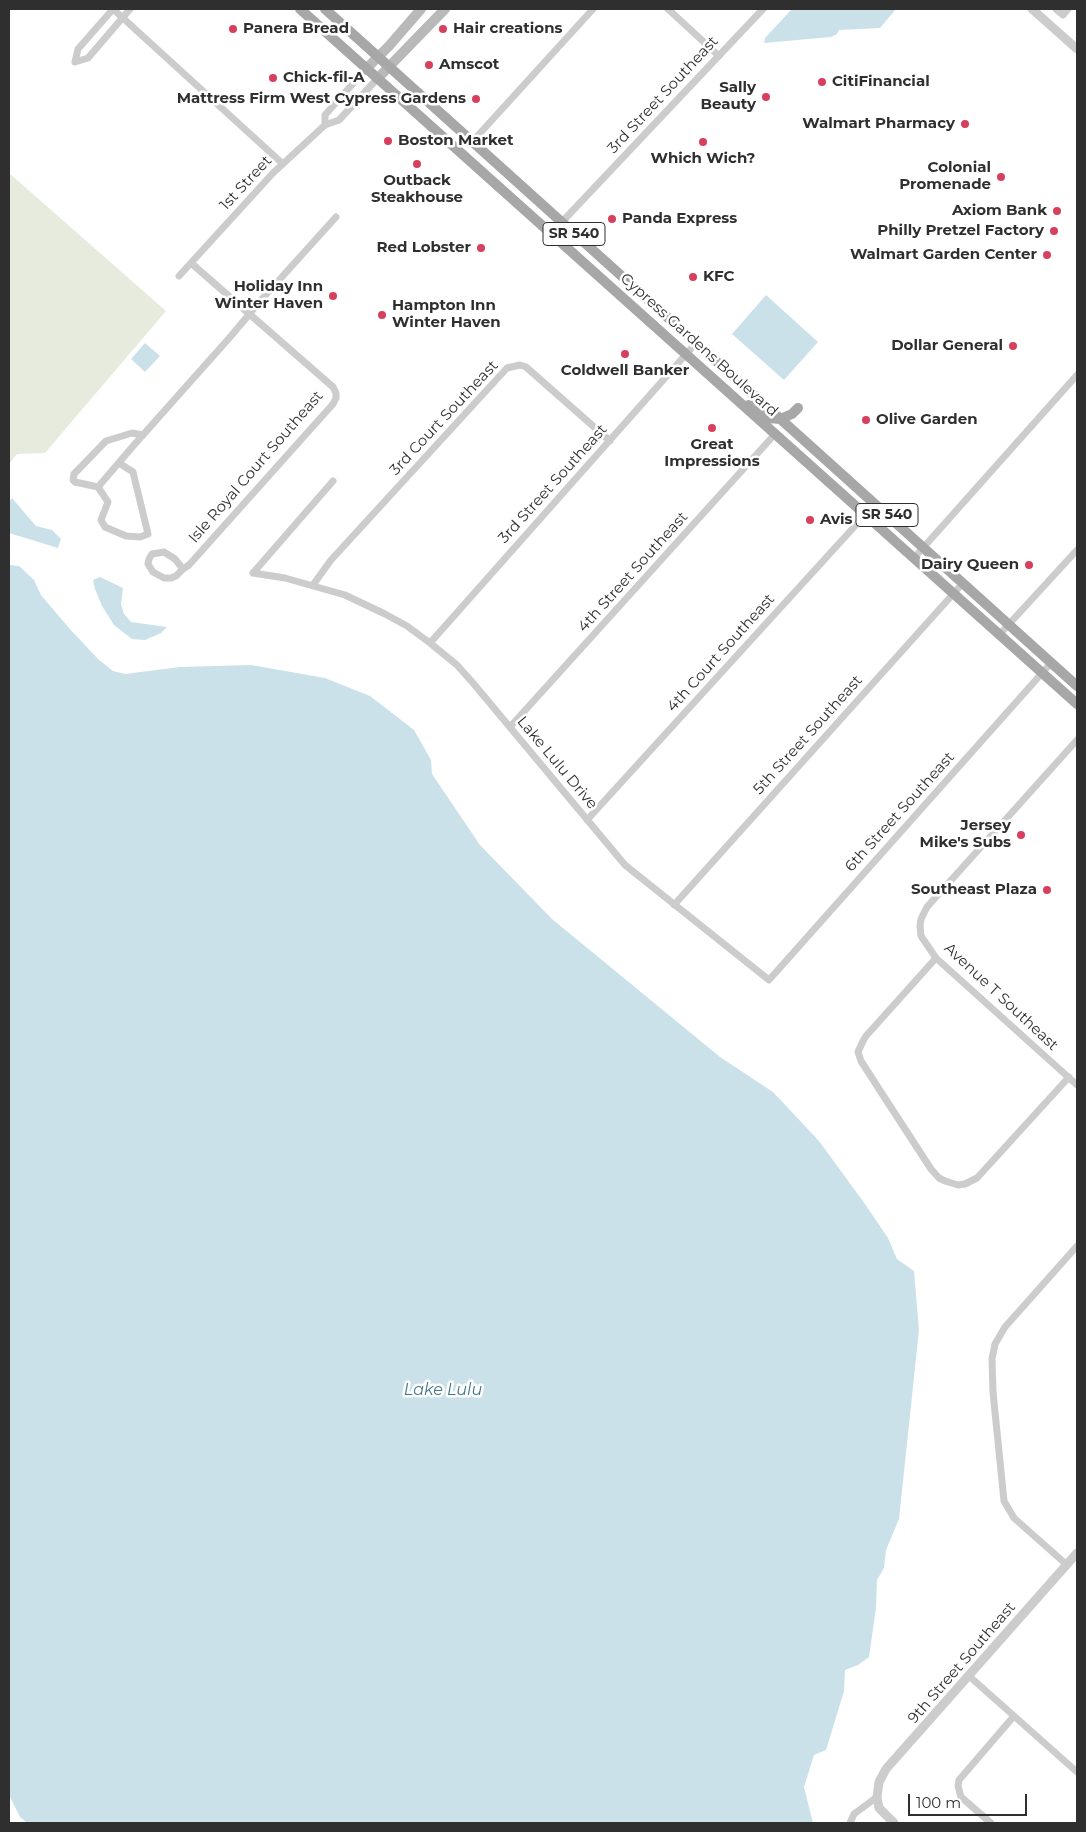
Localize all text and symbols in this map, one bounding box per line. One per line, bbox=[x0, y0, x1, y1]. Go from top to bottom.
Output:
place label: Panera Bread bbox=[243, 20, 349, 38]
place label: Hair creations bbox=[453, 20, 562, 38]
marker: Panera Bread bbox=[227, 23, 239, 35]
marker: Hair creations bbox=[437, 23, 449, 35]
street label: 3rd Street Southeast bbox=[604, 33, 722, 157]
place label: Amscot bbox=[439, 56, 499, 74]
marker: Amscot bbox=[423, 59, 435, 71]
place label: Chick-fil-A bbox=[283, 69, 365, 87]
marker: Chick-fil-A bbox=[267, 72, 279, 84]
place label: CitiFinancial bbox=[832, 73, 930, 91]
marker: CitiFinancial bbox=[816, 76, 828, 88]
place label: Sally Beauty bbox=[701, 79, 756, 114]
place label: Mattress Firm West Cypress Gardens bbox=[177, 90, 466, 108]
marker: Sally Beauty bbox=[760, 91, 772, 103]
marker: Mattress Firm West Cypress Gardens bbox=[470, 93, 482, 105]
place label: Walmart Pharmacy bbox=[802, 115, 955, 133]
marker: Walmart Pharmacy bbox=[959, 118, 971, 130]
place label: Boston Market bbox=[398, 132, 513, 150]
marker: Boston Market bbox=[382, 135, 394, 147]
marker: Which Wich? bbox=[697, 136, 709, 148]
place label: Which Wich? bbox=[651, 150, 755, 168]
street label: 1st Street bbox=[216, 152, 276, 214]
marker: Outback Steakhouse bbox=[411, 158, 423, 170]
place label: Colonial Promenade bbox=[899, 159, 991, 194]
marker: Colonial Promenade bbox=[995, 171, 1007, 183]
place label: Outback Steakhouse bbox=[371, 172, 463, 207]
place label: Axiom Bank bbox=[952, 202, 1047, 220]
marker: Axiom Bank bbox=[1051, 205, 1063, 217]
place label: Panda Express bbox=[622, 210, 737, 228]
marker: Panda Express bbox=[606, 213, 618, 225]
road number: SR 540 bbox=[543, 222, 605, 245]
place label: Philly Pretzel Factory bbox=[877, 222, 1044, 240]
marker: Philly Pretzel Factory bbox=[1048, 225, 1060, 237]
place label: Red Lobster bbox=[377, 239, 471, 257]
marker: Red Lobster bbox=[475, 242, 487, 254]
place label: Walmart Garden Center bbox=[850, 246, 1037, 264]
marker: Walmart Garden Center bbox=[1041, 249, 1053, 261]
place label: KFC bbox=[703, 268, 734, 286]
street label: Cypress Gardens Boulevard bbox=[617, 269, 781, 421]
marker: KFC bbox=[687, 271, 699, 283]
place label: Holiday Inn Winter Haven bbox=[215, 278, 323, 313]
marker: Holiday Inn Winter Haven bbox=[327, 290, 339, 302]
place label: Hampton Inn Winter Haven bbox=[392, 297, 500, 332]
marker: Hampton Inn Winter Haven bbox=[376, 309, 388, 321]
place label: Dollar General bbox=[891, 337, 1003, 355]
marker: Dollar General bbox=[1007, 340, 1019, 352]
marker: Coldwell Banker bbox=[619, 348, 631, 360]
street label: 3rd Court Southeast bbox=[386, 357, 502, 479]
place label: Coldwell Banker bbox=[561, 362, 689, 380]
street label: Isle Royal Court Southeast bbox=[185, 387, 327, 547]
place label: Olive Garden bbox=[876, 411, 978, 429]
marker: Olive Garden bbox=[860, 414, 872, 426]
street label: 3rd Street Southeast bbox=[495, 421, 611, 547]
marker: Great Impressions bbox=[706, 422, 718, 434]
place label: Great Impressions bbox=[664, 436, 760, 471]
road number: SR 540 bbox=[856, 504, 918, 526]
street label: 4th Street Southeast bbox=[574, 508, 692, 636]
place label: Avis bbox=[820, 511, 853, 529]
marker: Avis bbox=[804, 514, 816, 526]
place label: Dairy Queen bbox=[921, 556, 1019, 574]
marker: Dairy Queen bbox=[1023, 559, 1035, 571]
street label: 4th Court Southeast bbox=[663, 590, 779, 716]
street label: 5th Street Southeast bbox=[750, 672, 866, 798]
street label: Lake Lulu Drive bbox=[513, 713, 601, 813]
street label: 6th Street Southeast bbox=[842, 749, 958, 875]
place label: Jersey Mike's Subs bbox=[920, 817, 1011, 852]
marker: Jersey Mike's Subs bbox=[1015, 829, 1027, 841]
place label: Southeast Plaza bbox=[911, 881, 1037, 899]
marker: Southeast Plaza bbox=[1041, 884, 1053, 896]
street label: Avenue T Southeast bbox=[940, 940, 1062, 1054]
water label: Lake Lulu bbox=[404, 1380, 482, 1400]
street label: 9th Street Southeast bbox=[904, 1599, 1020, 1727]
scale bar bbox=[911, 1784, 1030, 1816]
text: 100 m bbox=[916, 1793, 961, 1812]

